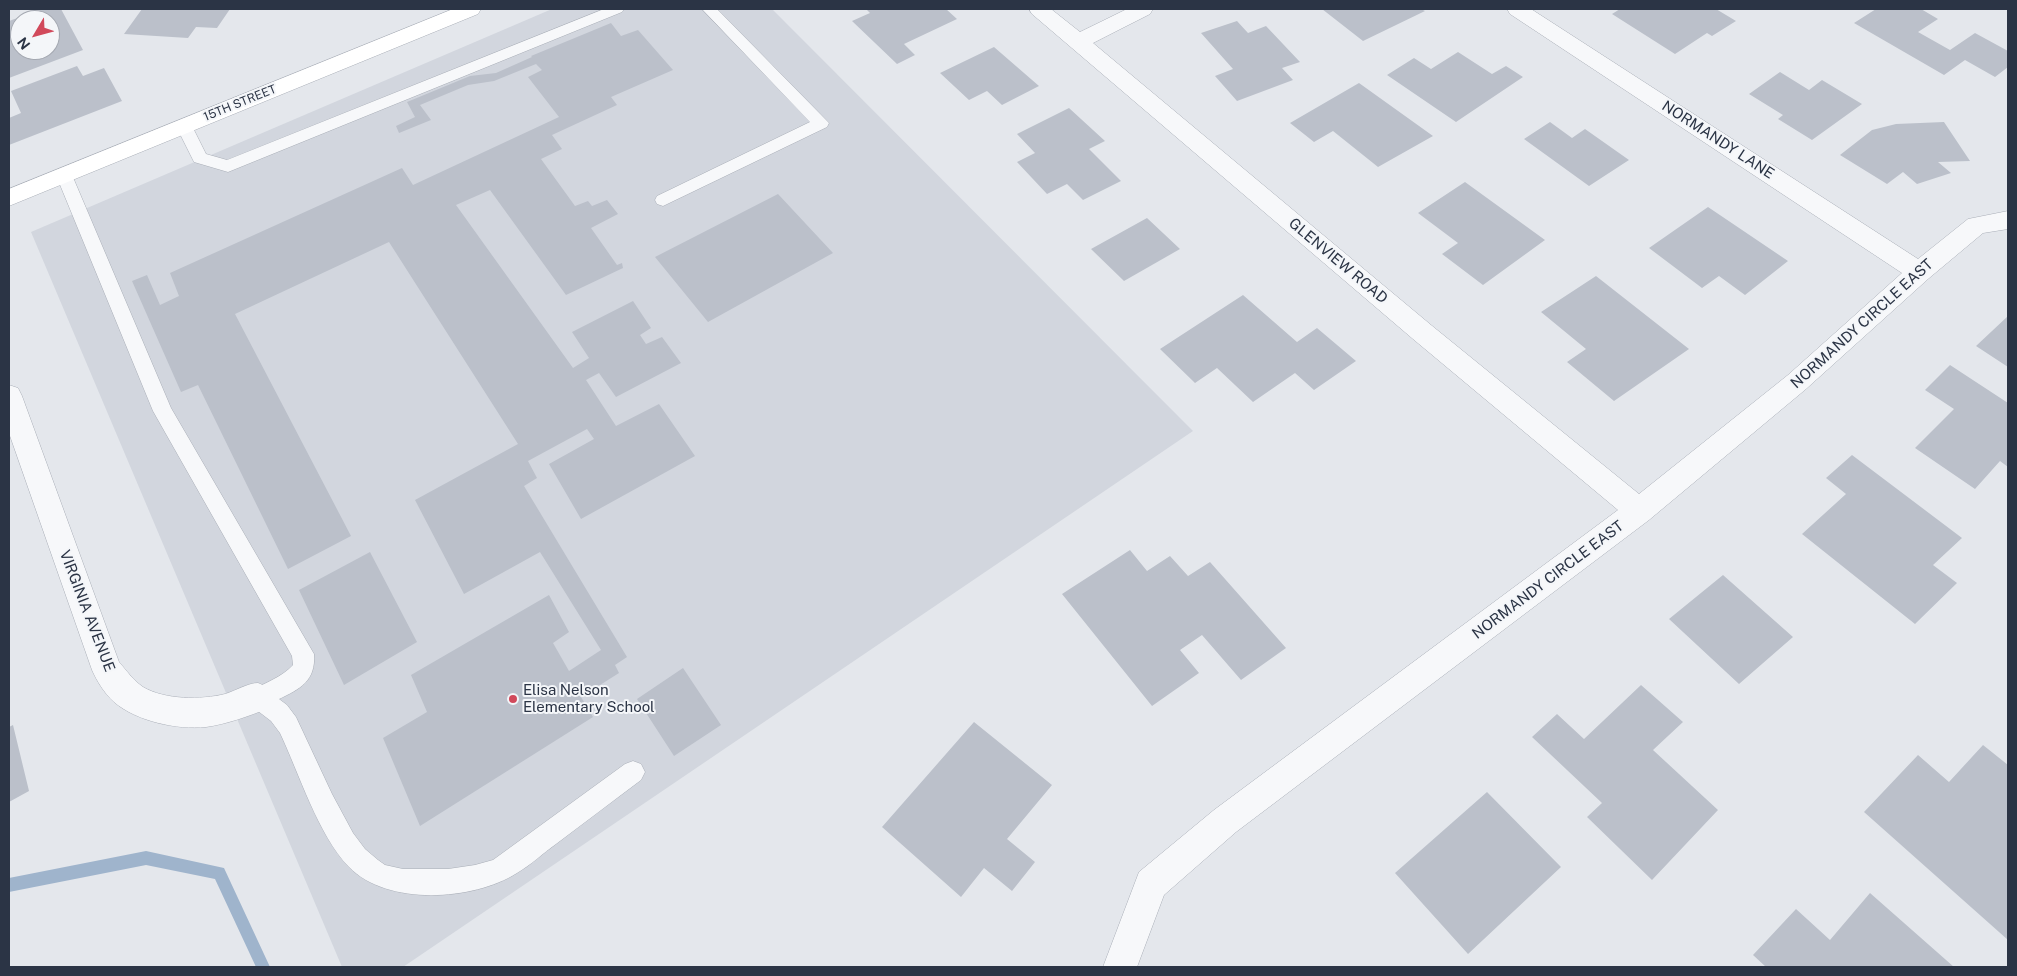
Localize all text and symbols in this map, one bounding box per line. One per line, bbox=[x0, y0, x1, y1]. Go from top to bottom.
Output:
north arrow bbox=[10, 10, 60, 60]
text: N bbox=[14, 34, 34, 53]
street label: 15TH STREET bbox=[202, 82, 278, 124]
street label: NORMANDY LANE bbox=[1658, 97, 1778, 183]
street label: GLENVIEW ROAD bbox=[1285, 214, 1391, 308]
street label: NORMANDY CIRCLE EAST bbox=[1787, 255, 1937, 393]
street label: NORMANDY CIRCLE EAST bbox=[1469, 517, 1627, 643]
street label: VIRGINIA AVENUE bbox=[56, 548, 118, 674]
place label: Elisa Nelson Elementary School bbox=[523, 681, 655, 716]
marker: Elisa Nelson Elementary School bbox=[507, 693, 519, 705]

